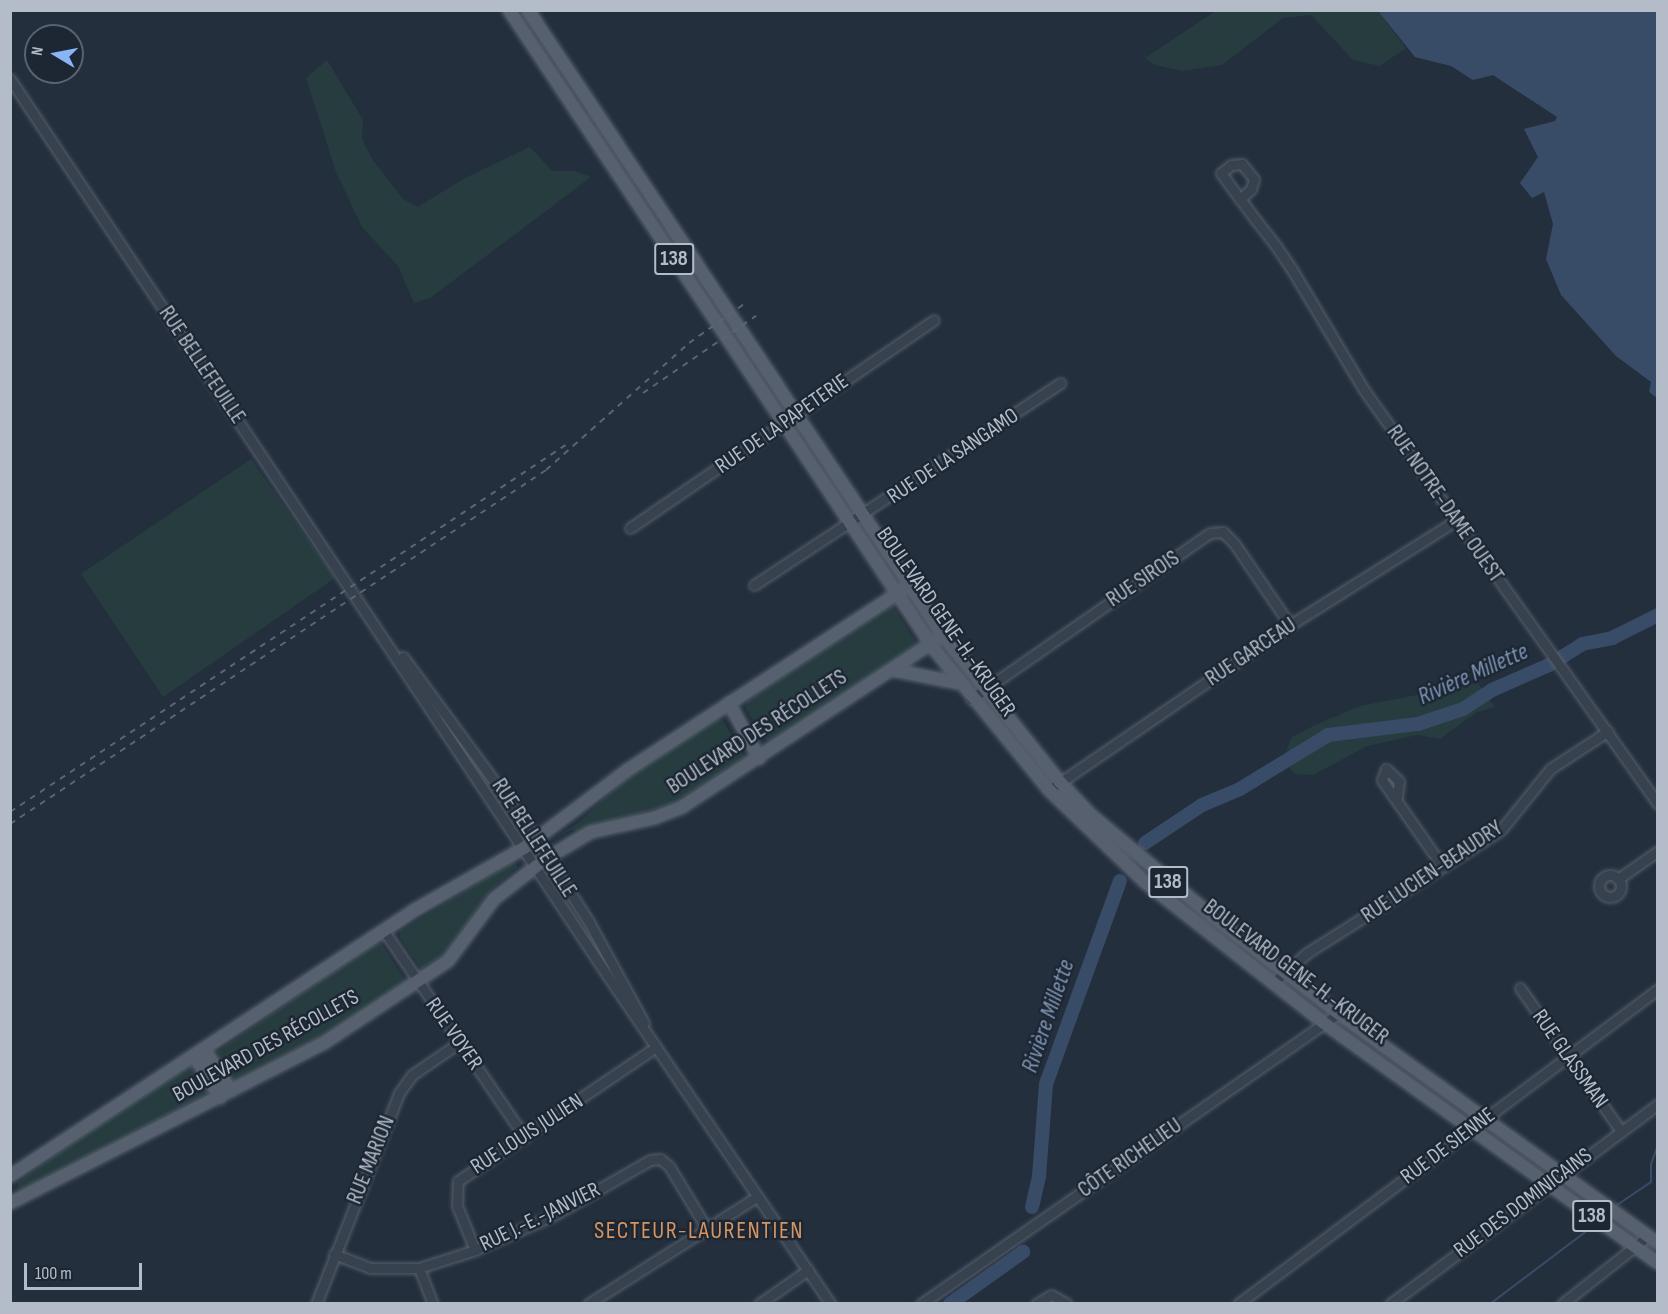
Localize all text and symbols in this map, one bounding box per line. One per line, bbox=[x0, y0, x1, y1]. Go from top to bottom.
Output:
north arrow bbox=[24, 24, 84, 84]
text: N bbox=[28, 45, 48, 57]
road number: 138 bbox=[653, 241, 695, 277]
street label: RUE BELLEFEUILLE bbox=[153, 301, 251, 429]
street label: RUE DE LA PAPETERIE bbox=[710, 368, 854, 480]
street label: RUE DE LA SANGAMO bbox=[882, 402, 1024, 510]
street label: RUE NOTRE-DAME OUEST bbox=[1381, 420, 1509, 588]
street label: BOULEVARD GENE-H.-KRUGER bbox=[871, 522, 1021, 722]
street label: RUE SIROIS bbox=[1102, 545, 1184, 613]
street label: RUE GARCEAU bbox=[1201, 612, 1301, 692]
water label: Rivière Millette bbox=[1413, 637, 1533, 711]
street label: BOULEVARD DES RÉCOLLETS bbox=[662, 664, 852, 800]
street label: RUE BELLEFEUILLE bbox=[486, 774, 582, 902]
street label: RUE LUCIEN-BEAUDRY bbox=[1356, 815, 1508, 929]
road number: 138 bbox=[1147, 864, 1189, 900]
street label: BOULEVARD GENE-H.-KRUGER bbox=[1198, 894, 1394, 1050]
water label: Rivière Millette bbox=[1015, 956, 1081, 1076]
street label: BOULEVARD DES RÉCOLLETS bbox=[168, 984, 364, 1108]
street label: RUE VOYER bbox=[420, 993, 488, 1075]
street label: RUE GLASSMAN bbox=[1526, 1005, 1614, 1113]
street label: RUE LOUIS JULIEN bbox=[466, 1088, 588, 1180]
street label: RUE DE SIENNE bbox=[1396, 1102, 1500, 1190]
street label: RUE MARION bbox=[341, 1112, 401, 1208]
street label: CÔTE RICHELIEU bbox=[1073, 1113, 1187, 1203]
street label: RUE DES DOMINICAINS bbox=[1449, 1142, 1597, 1264]
street label: RUE J.-E.-JANVIER bbox=[476, 1177, 604, 1257]
road number: 138 bbox=[1571, 1198, 1613, 1234]
district label: SECTEUR-LAURENTIEN bbox=[594, 1217, 804, 1245]
scale bar bbox=[27, 1251, 146, 1289]
text: 100 m bbox=[35, 1263, 72, 1284]

